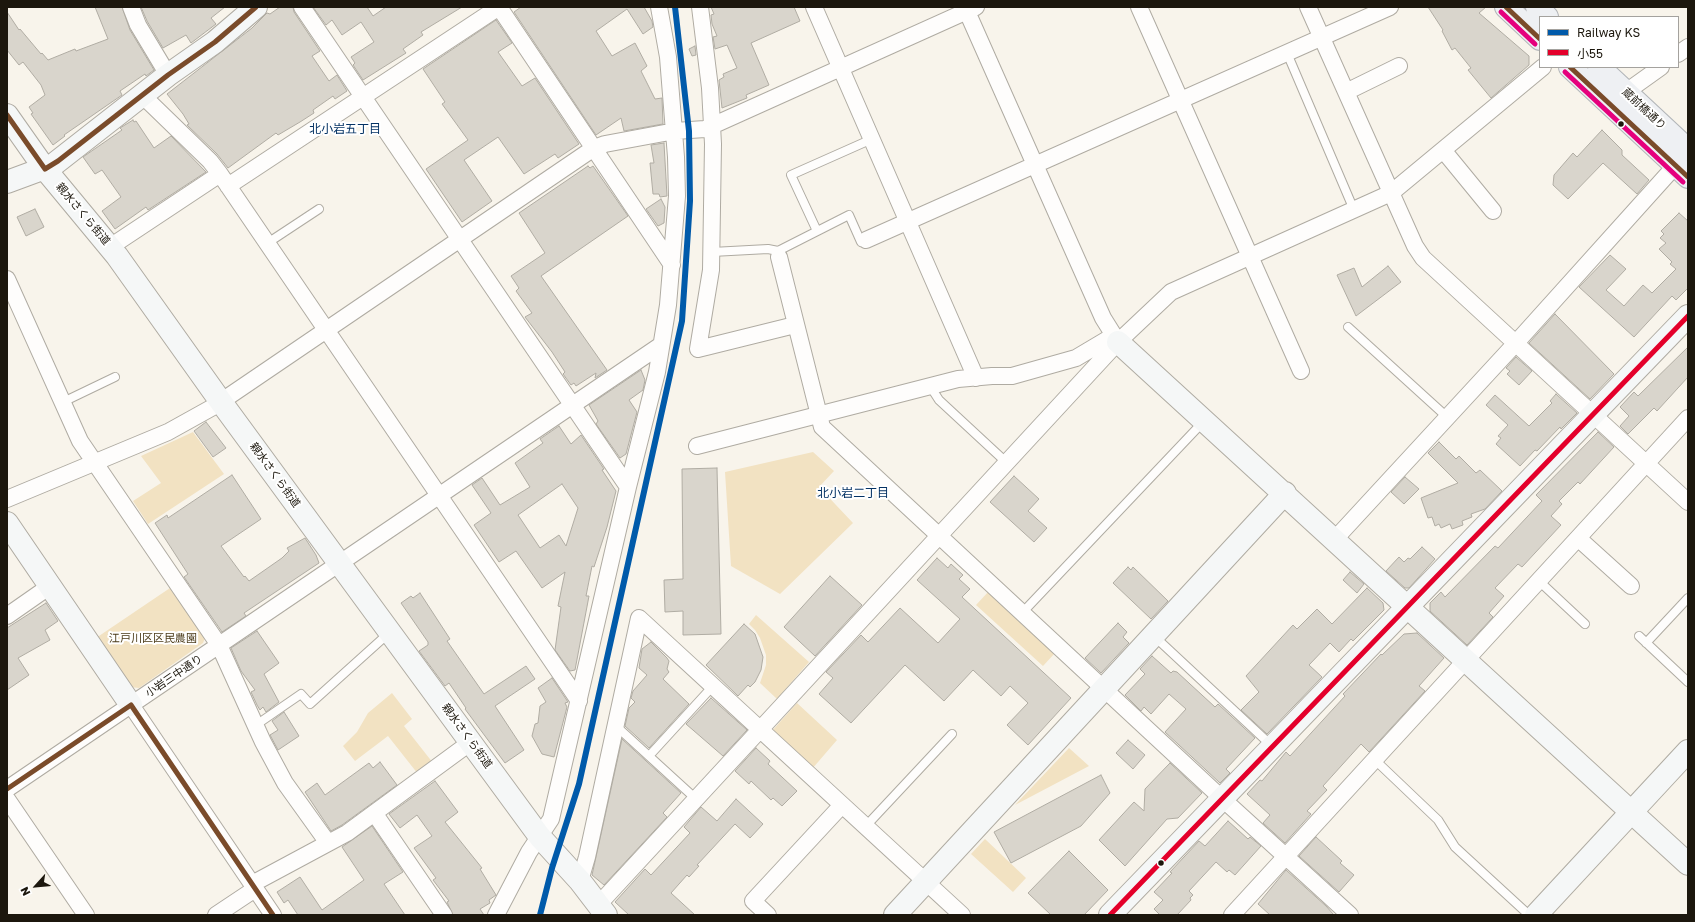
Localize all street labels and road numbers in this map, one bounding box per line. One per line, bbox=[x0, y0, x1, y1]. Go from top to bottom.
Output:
street label: 蔵前橋通り bbox=[1619, 85, 1669, 133]
street label: 親水さくら街道 bbox=[53, 180, 113, 248]
street label: 親水さくら街道 bbox=[247, 440, 303, 510]
street label: 小岩三中通り bbox=[143, 652, 205, 700]
street label: 親水さくら街道 bbox=[439, 701, 495, 771]

